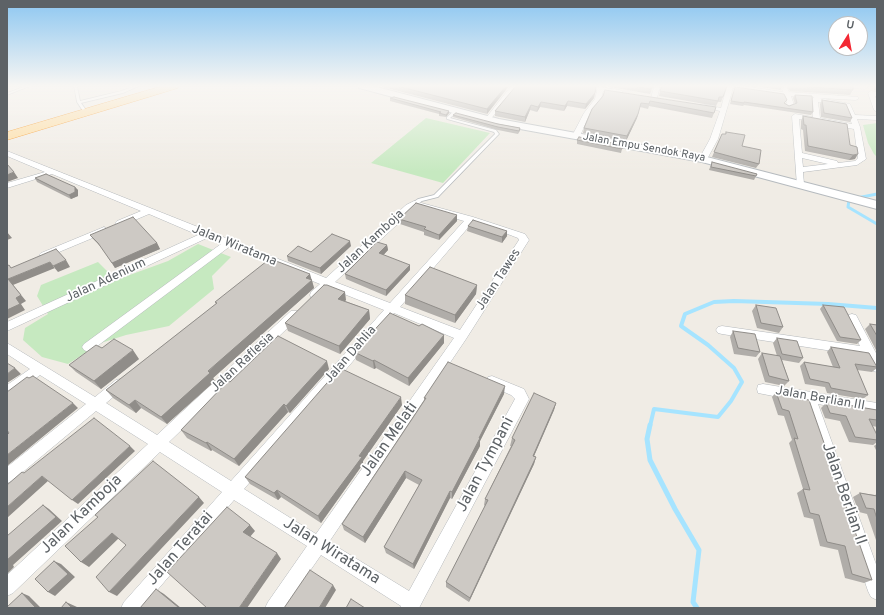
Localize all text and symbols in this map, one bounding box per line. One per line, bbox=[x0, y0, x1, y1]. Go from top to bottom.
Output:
north arrow bbox=[828, 16, 868, 56]
text: U bbox=[845, 18, 855, 33]
street label: Jalan Empu Sendok Raya bbox=[582, 131, 706, 165]
street label: Jalan Kamboja bbox=[334, 207, 408, 277]
street label: Jalan Wiratama bbox=[189, 222, 279, 270]
street label: Jalan Tawes bbox=[473, 246, 525, 314]
street label: Jalan Adenium bbox=[63, 256, 149, 306]
street label: Jalan Dahlia bbox=[322, 323, 380, 387]
street label: Jalan Raflesia bbox=[208, 330, 278, 396]
street label: Jalan Berlian III bbox=[774, 383, 866, 415]
street label: Jalan Melati bbox=[357, 399, 423, 481]
street label: Jalan Tympani bbox=[453, 414, 519, 516]
street label: Jalan Berlian II bbox=[817, 440, 869, 548]
street label: Jalan Kamboja bbox=[37, 471, 127, 559]
street label: Jalan Teratai bbox=[144, 508, 218, 590]
street label: Jalan Wiratama bbox=[279, 514, 383, 590]

